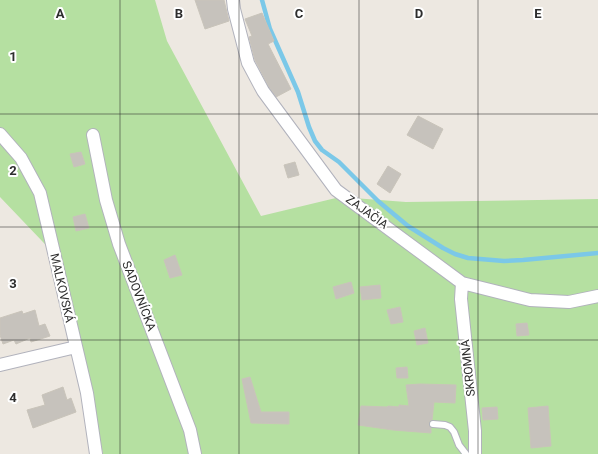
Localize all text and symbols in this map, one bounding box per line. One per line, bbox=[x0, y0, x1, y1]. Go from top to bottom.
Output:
text: A bbox=[56, 6, 65, 21]
text: B bbox=[175, 6, 183, 21]
text: C bbox=[295, 6, 304, 21]
text: D bbox=[415, 6, 423, 21]
text: E bbox=[534, 6, 542, 21]
text: 1 bbox=[9, 49, 17, 64]
text: 2 bbox=[9, 163, 17, 178]
street label: ZAJAČIA bbox=[343, 191, 391, 232]
street label: MALKOVSKÁ bbox=[47, 252, 78, 324]
street label: SADOVNÍCKA bbox=[119, 259, 160, 333]
text: 3 bbox=[9, 276, 17, 291]
street label: SKROMNÁ bbox=[457, 339, 478, 397]
text: 4 bbox=[9, 390, 17, 405]

